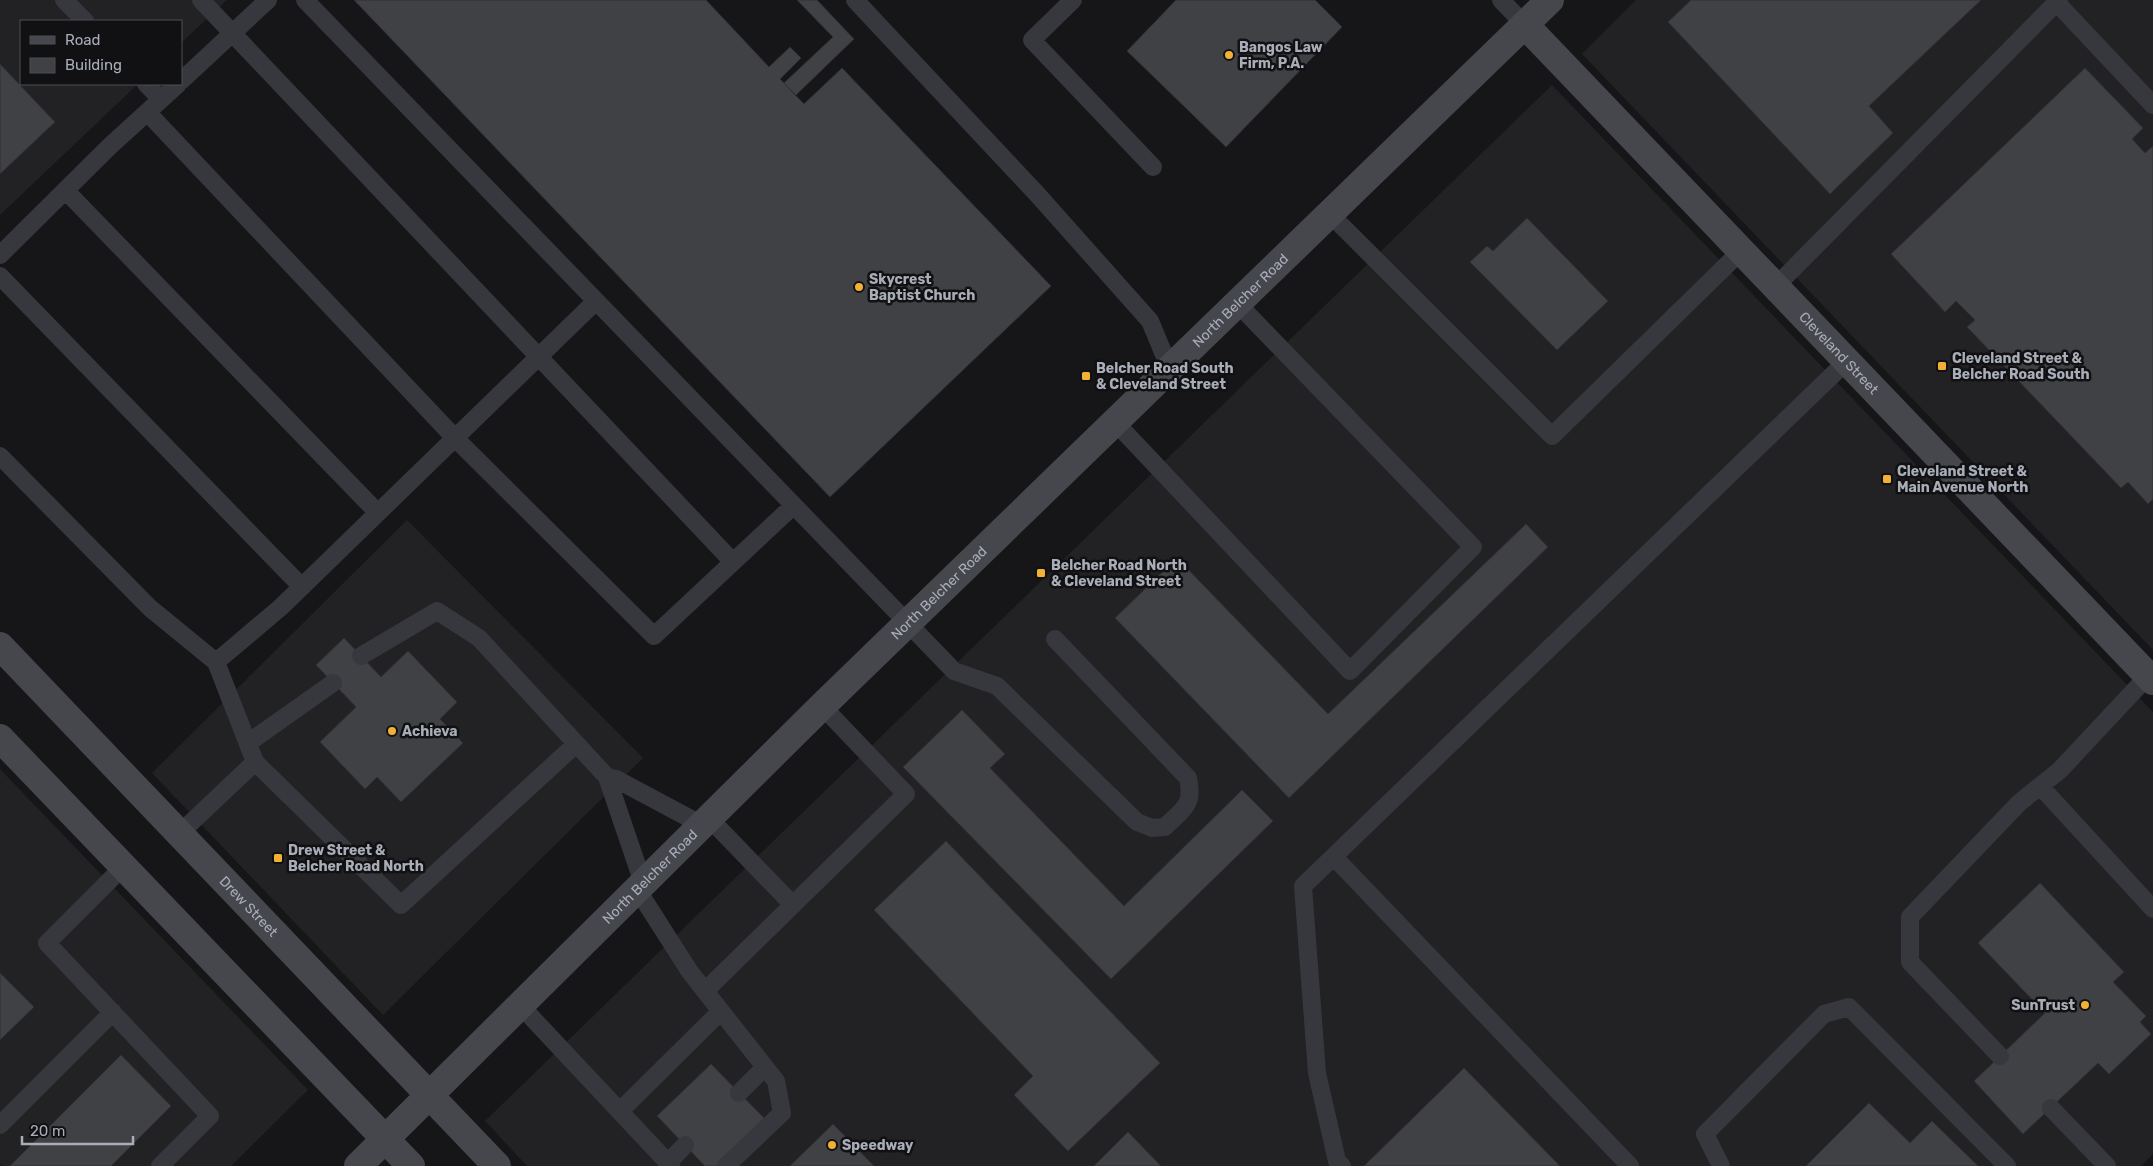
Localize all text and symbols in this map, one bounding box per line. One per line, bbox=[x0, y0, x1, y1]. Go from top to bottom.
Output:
legend bbox=[20, 20, 182, 85]
text: Road bbox=[65, 31, 101, 49]
place label: Bangos Law Firm, P.A. bbox=[1239, 39, 1323, 72]
marker: Bangos Law Firm, P.A. bbox=[1223, 49, 1235, 61]
text: Building bbox=[65, 56, 122, 74]
street label: North Belcher Road bbox=[1189, 250, 1292, 351]
place label: Skycrest Baptist Church bbox=[869, 271, 975, 304]
marker: Skycrest Baptist Church bbox=[853, 281, 865, 293]
street label: Cleveland Street bbox=[1795, 309, 1882, 398]
place label: Cleveland Street & Belcher Road South bbox=[1952, 350, 2090, 383]
place label: Belcher Road South & Cleveland Street bbox=[1096, 360, 1234, 393]
marker: Cleveland Street & Belcher Road South bbox=[1936, 360, 1948, 372]
marker: Belcher Road South & Cleveland Street bbox=[1080, 370, 1092, 382]
place label: Cleveland Street & Main Avenue North bbox=[1897, 463, 2028, 496]
marker: Cleveland Street & Main Avenue North bbox=[1881, 473, 1893, 485]
street label: North Belcher Road bbox=[888, 543, 991, 643]
place label: Belcher Road North & Cleveland Street bbox=[1051, 557, 1187, 590]
marker: Belcher Road North & Cleveland Street bbox=[1035, 567, 1047, 579]
place label: Achieva bbox=[402, 723, 458, 740]
marker: Achieva bbox=[386, 725, 398, 737]
street label: North Belcher Road bbox=[599, 826, 701, 928]
place label: Drew Street & Belcher Road North bbox=[288, 842, 424, 875]
marker: Drew Street & Belcher Road North bbox=[272, 852, 284, 864]
street label: Drew Street bbox=[216, 873, 282, 941]
place label: SunTrust bbox=[2011, 997, 2075, 1014]
marker: SunTrust bbox=[2079, 999, 2091, 1011]
scale bar bbox=[22, 1114, 134, 1146]
text: 20 m bbox=[30, 1122, 65, 1140]
place label: Speedway bbox=[842, 1137, 914, 1154]
marker: Speedway bbox=[826, 1139, 838, 1151]

